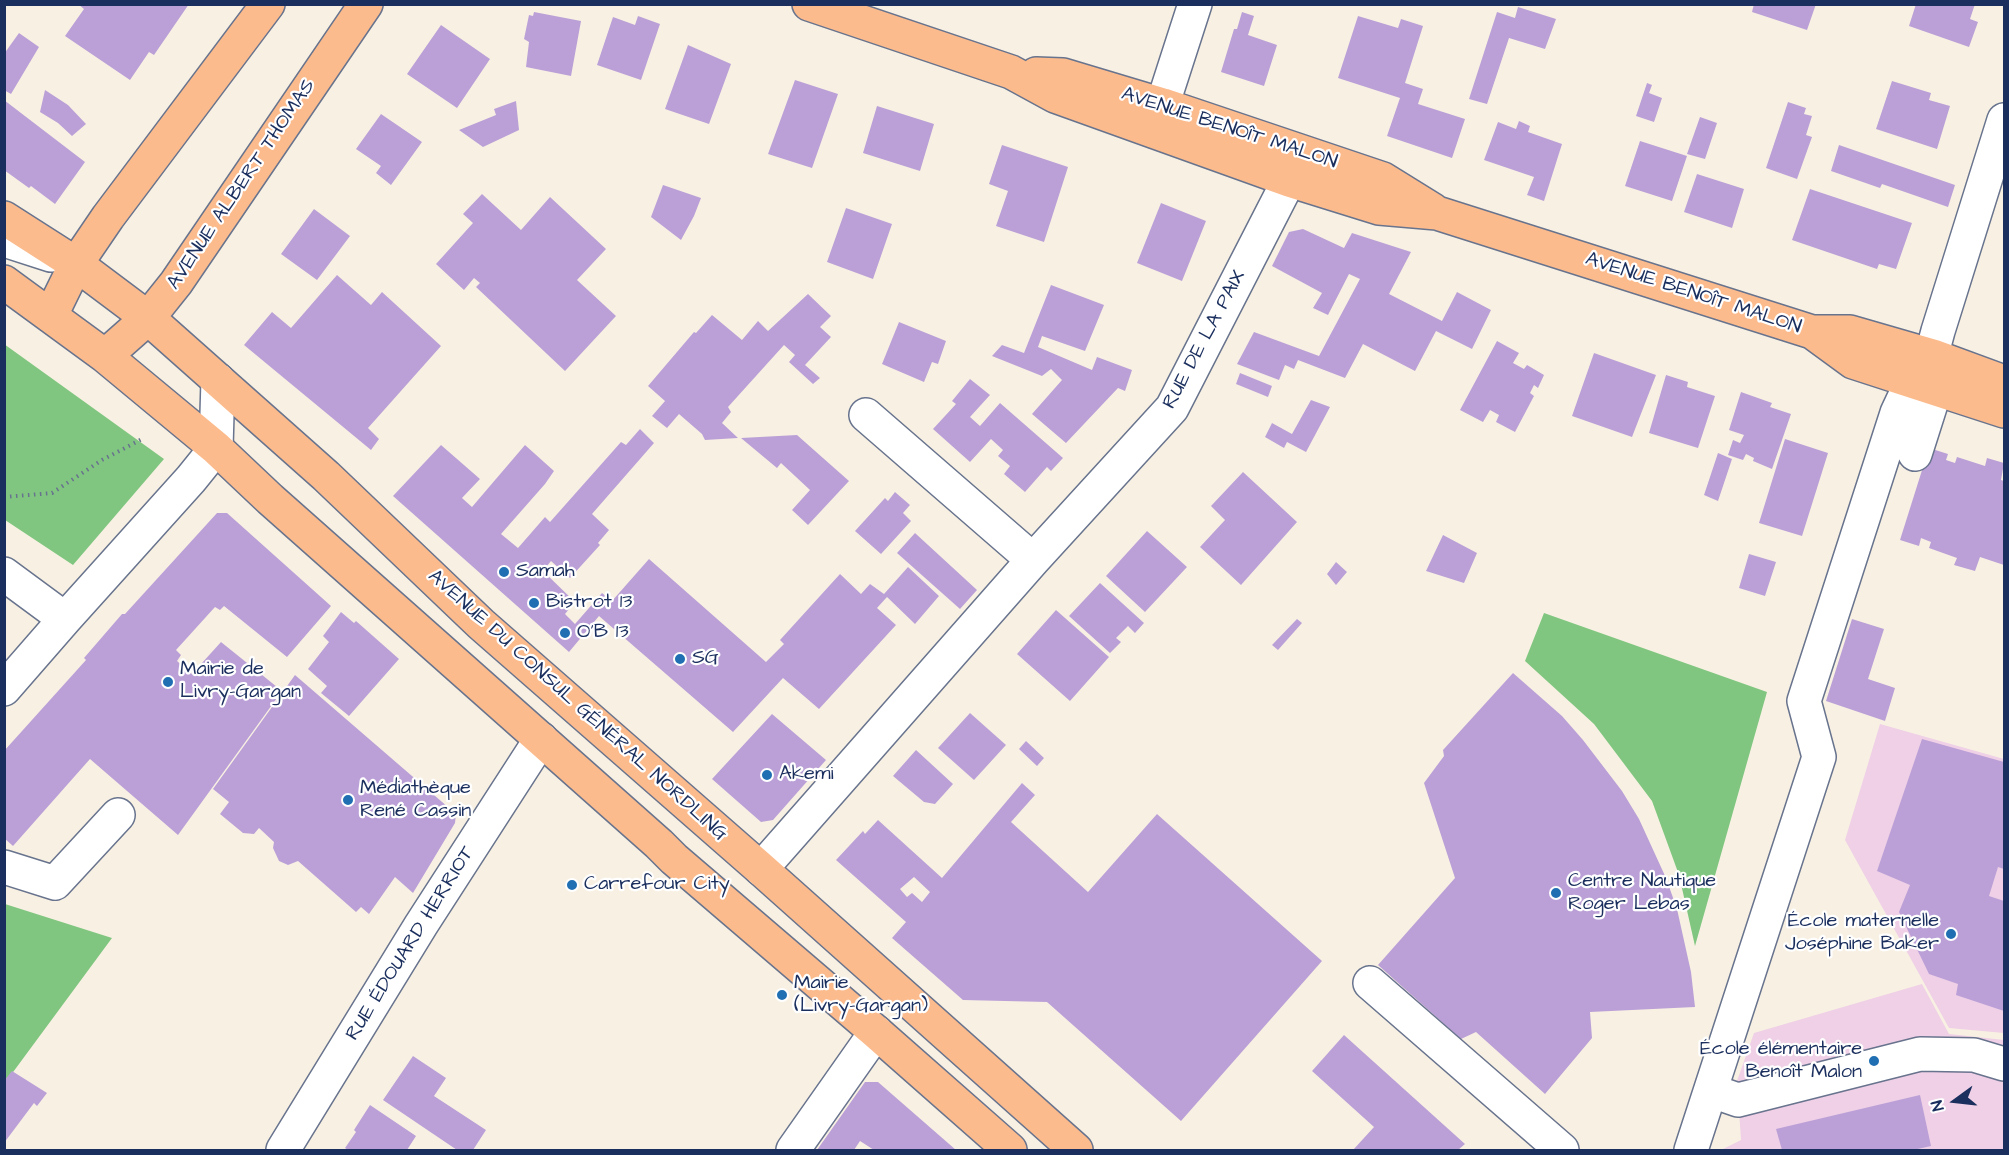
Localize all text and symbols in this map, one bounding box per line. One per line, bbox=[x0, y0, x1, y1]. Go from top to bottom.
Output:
street label: AVENUE ALBERT THOMAS bbox=[163, 75, 321, 295]
street label: AVENUE BENOÎT MALON bbox=[1118, 83, 1340, 175]
street label: AVENUE BENOÎT MALON bbox=[1582, 248, 1804, 340]
street label: RUE DE LA PAIX bbox=[1158, 267, 1252, 413]
place label: Samah bbox=[516, 560, 575, 584]
street label: AVENUE DU CONSUL GÉNÉRAL NORDLING bbox=[422, 565, 732, 847]
marker: Samah bbox=[497, 565, 511, 579]
place label: Bistrot 13 bbox=[546, 591, 632, 615]
marker: Bistrot 13 bbox=[527, 596, 541, 610]
place label: O'B 13 bbox=[577, 621, 629, 645]
marker: O'B 13 bbox=[558, 626, 572, 640]
place label: SG bbox=[692, 647, 719, 671]
marker: SG bbox=[673, 652, 687, 666]
place label: Mairie de Livry-Gargan bbox=[180, 658, 301, 705]
marker: Mairie de Livry-Gargan bbox=[161, 675, 175, 689]
place label: Akemi bbox=[779, 763, 834, 787]
marker: Akemi bbox=[760, 768, 774, 782]
place label: Médiathèque René Cassin bbox=[360, 777, 471, 824]
marker: Médiathèque René Cassin bbox=[341, 793, 355, 807]
street label: RUE ÉDOUARD HERRIOT bbox=[341, 843, 481, 1045]
place label: Centre Nautique Roger Lebas bbox=[1568, 870, 1716, 917]
place label: Carrefour City bbox=[584, 873, 730, 897]
marker: Carrefour City bbox=[565, 878, 579, 892]
marker: Centre Nautique Roger Lebas bbox=[1549, 886, 1563, 900]
place label: École maternelle Joséphine Baker bbox=[1785, 910, 1939, 957]
marker: École maternelle Joséphine Baker bbox=[1944, 927, 1958, 941]
place label: Mairie (Livry-Gargan) bbox=[794, 972, 928, 1019]
marker: Mairie (Livry-Gargan) bbox=[775, 988, 789, 1002]
place label: École élémentaire Benoît Malon bbox=[1700, 1038, 1862, 1085]
marker: École élémentaire Benoît Malon bbox=[1867, 1054, 1881, 1068]
north arrow bbox=[1925, 1071, 1985, 1131]
text: N bbox=[1926, 1098, 1950, 1113]

